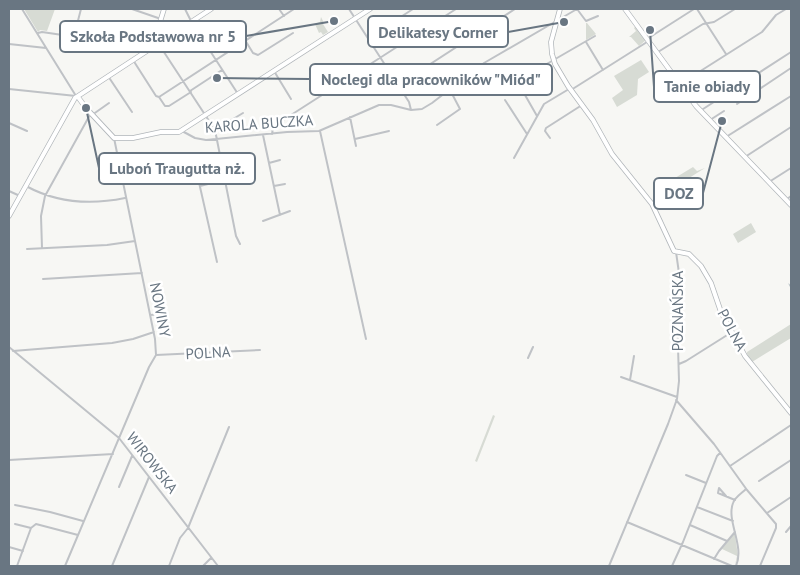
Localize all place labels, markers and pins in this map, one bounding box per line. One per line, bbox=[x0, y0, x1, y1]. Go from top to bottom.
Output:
callout: Delikatesy Corner bbox=[368, 16, 508, 47]
callout: Szkoła Podstawowa nr 5 bbox=[60, 21, 246, 52]
callout: Noclegi dla pracowników "Miód" bbox=[310, 64, 552, 95]
callout: Tanie obiady bbox=[654, 71, 760, 102]
callout: Luboń Traugutta nż. bbox=[99, 153, 255, 184]
callout: DOZ bbox=[654, 178, 703, 209]

